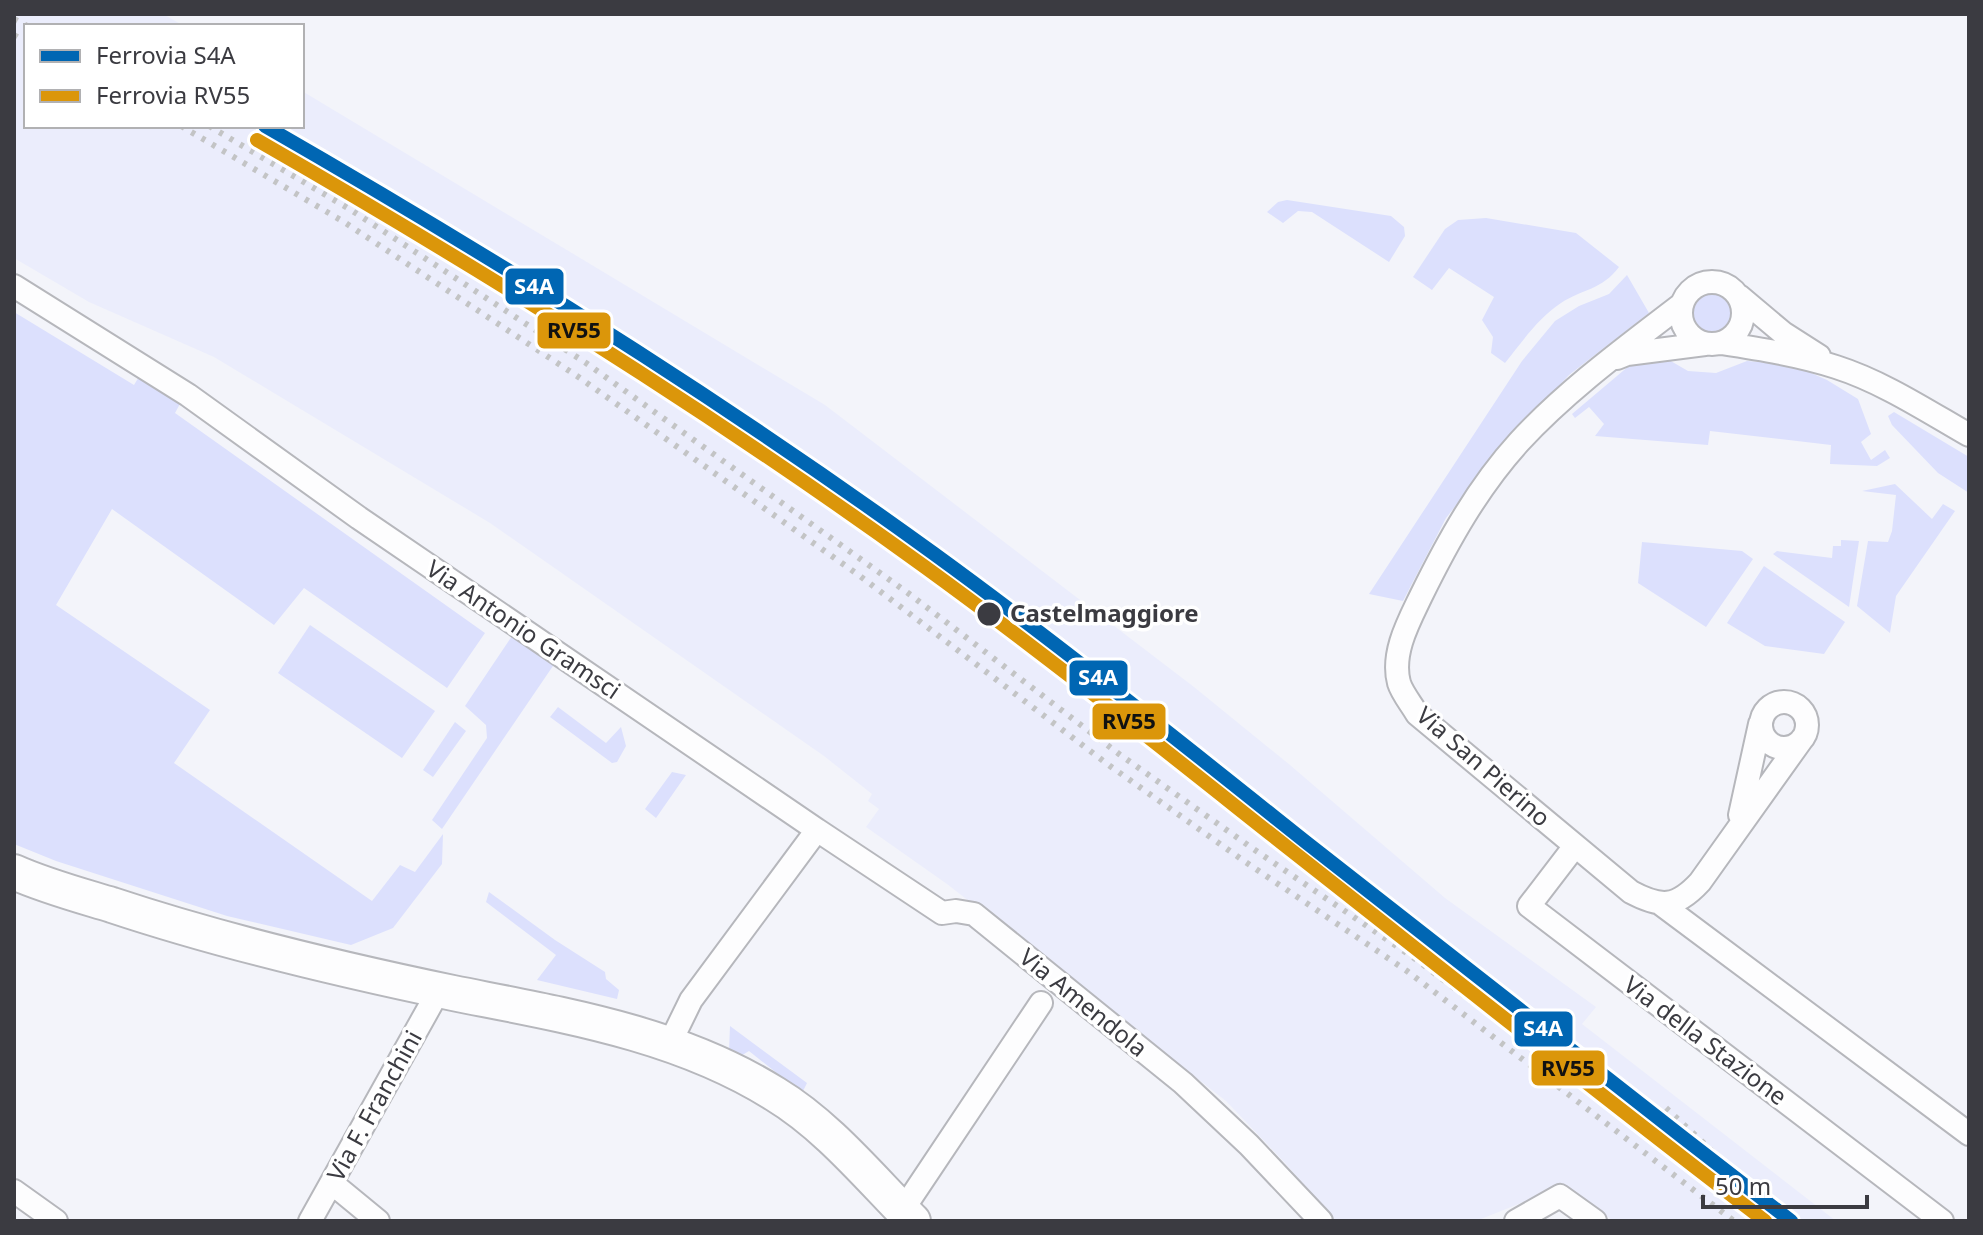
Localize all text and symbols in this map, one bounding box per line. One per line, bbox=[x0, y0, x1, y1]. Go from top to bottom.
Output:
legend bbox=[24, 24, 304, 128]
text: Ferrovia S4A bbox=[96, 38, 236, 71]
text: Ferrovia RV55 bbox=[96, 78, 250, 111]
line badge: S4A bbox=[504, 267, 565, 306]
text: S4A bbox=[514, 270, 555, 300]
line badge: RV55 bbox=[536, 311, 612, 350]
text: RV55 bbox=[547, 314, 601, 344]
street label: Via Antonio Gramsci bbox=[420, 551, 627, 706]
place label: Castelmaggiore bbox=[1010, 596, 1199, 629]
marker: Castelmaggiore bbox=[975, 600, 1003, 628]
line badge: S4A bbox=[1068, 659, 1129, 697]
text: S4A bbox=[1078, 661, 1119, 691]
street label: Via San Pierino bbox=[1410, 698, 1558, 833]
line badge: RV55 bbox=[1091, 702, 1167, 741]
text: RV55 bbox=[1102, 705, 1156, 735]
street label: Via Amendola bbox=[1013, 940, 1155, 1064]
street label: Via della Stazione bbox=[1618, 968, 1794, 1112]
line badge: S4A bbox=[1513, 1010, 1574, 1048]
text: S4A bbox=[1523, 1012, 1564, 1042]
street label: Via F. Franchini bbox=[319, 1024, 429, 1187]
line badge: RV55 bbox=[1530, 1049, 1606, 1087]
text: RV55 bbox=[1541, 1052, 1595, 1082]
scale bar bbox=[1703, 1159, 1867, 1209]
text: 50 m bbox=[1715, 1169, 1771, 1202]

